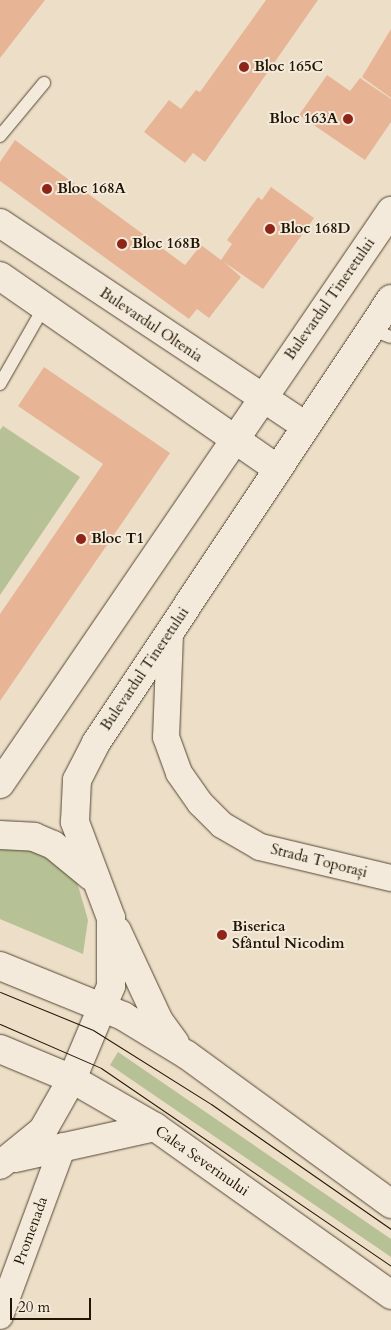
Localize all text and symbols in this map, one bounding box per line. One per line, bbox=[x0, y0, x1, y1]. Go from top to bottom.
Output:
place label: Bloc 165C bbox=[254, 58, 323, 76]
marker: Bloc 165C bbox=[238, 61, 250, 73]
place label: Bloc 163A bbox=[269, 110, 338, 128]
marker: Bloc 163A bbox=[342, 113, 354, 125]
place label: Bloc 168A bbox=[57, 180, 126, 198]
marker: Bloc 168A bbox=[41, 183, 53, 195]
place label: Bloc 168D bbox=[280, 220, 350, 238]
marker: Bloc 168D bbox=[264, 223, 276, 235]
place label: Bloc 168B bbox=[132, 235, 200, 253]
street label: Bulevardul Tineretului bbox=[281, 235, 379, 363]
marker: Bloc 168B bbox=[116, 238, 128, 250]
street label: Bulevardul Oltenia bbox=[96, 284, 206, 366]
place label: Bloc T1 bbox=[91, 530, 144, 548]
marker: Bloc T1 bbox=[75, 533, 87, 545]
street label: Bulevardul Tineretului bbox=[97, 604, 193, 734]
street label: Strada Toporași bbox=[269, 840, 369, 882]
place label: Biserica Sfântul Nicodim bbox=[232, 917, 345, 952]
marker: Biserica Sfântul Nicodim bbox=[216, 929, 228, 941]
street label: Calea Severinului bbox=[152, 1122, 252, 1200]
street label: Promenada bbox=[10, 1194, 52, 1268]
scale bar bbox=[12, 1288, 94, 1320]
text: 20 m bbox=[18, 1297, 50, 1317]

